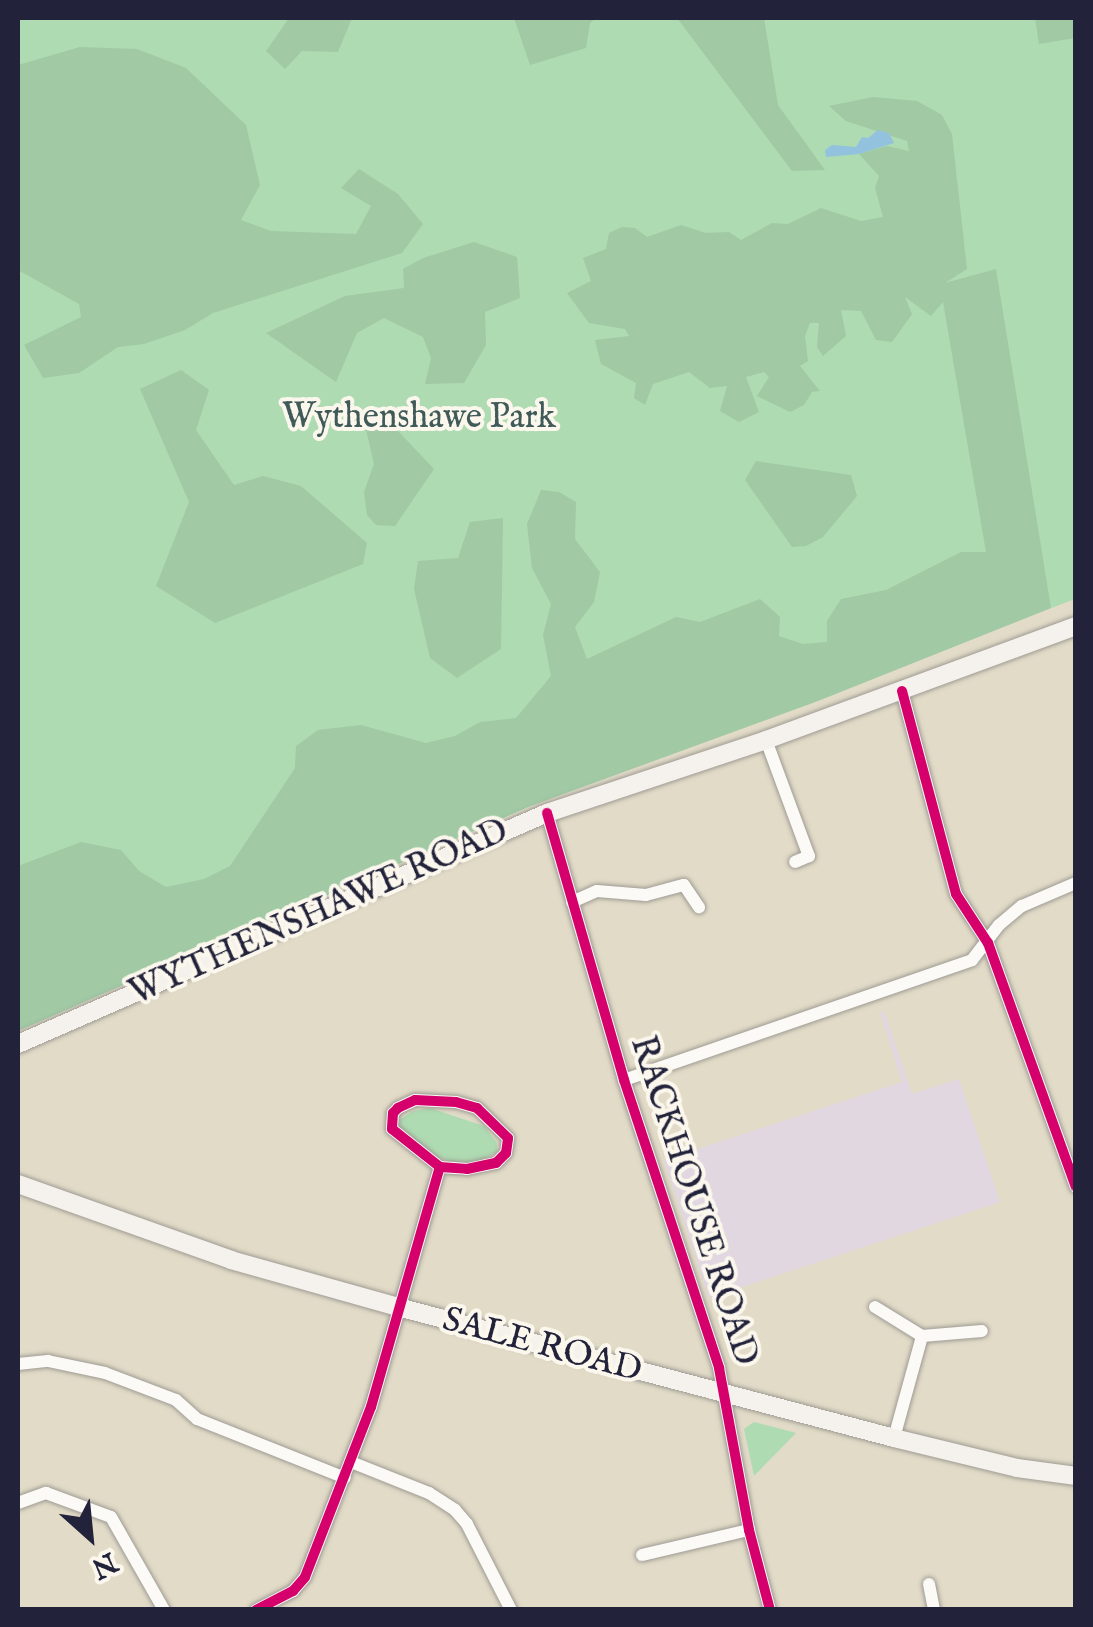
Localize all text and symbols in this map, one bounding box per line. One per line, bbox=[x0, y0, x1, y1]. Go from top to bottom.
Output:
park label: Wythenshawe Park bbox=[282, 397, 556, 439]
street label: WYTHENSHAWE ROAD bbox=[123, 810, 515, 1016]
street label: RACKHOUSE ROAD bbox=[620, 1031, 766, 1371]
street label: SALE ROAD bbox=[438, 1299, 646, 1393]
north arrow bbox=[40, 1487, 140, 1587]
text: N bbox=[85, 1543, 123, 1585]

